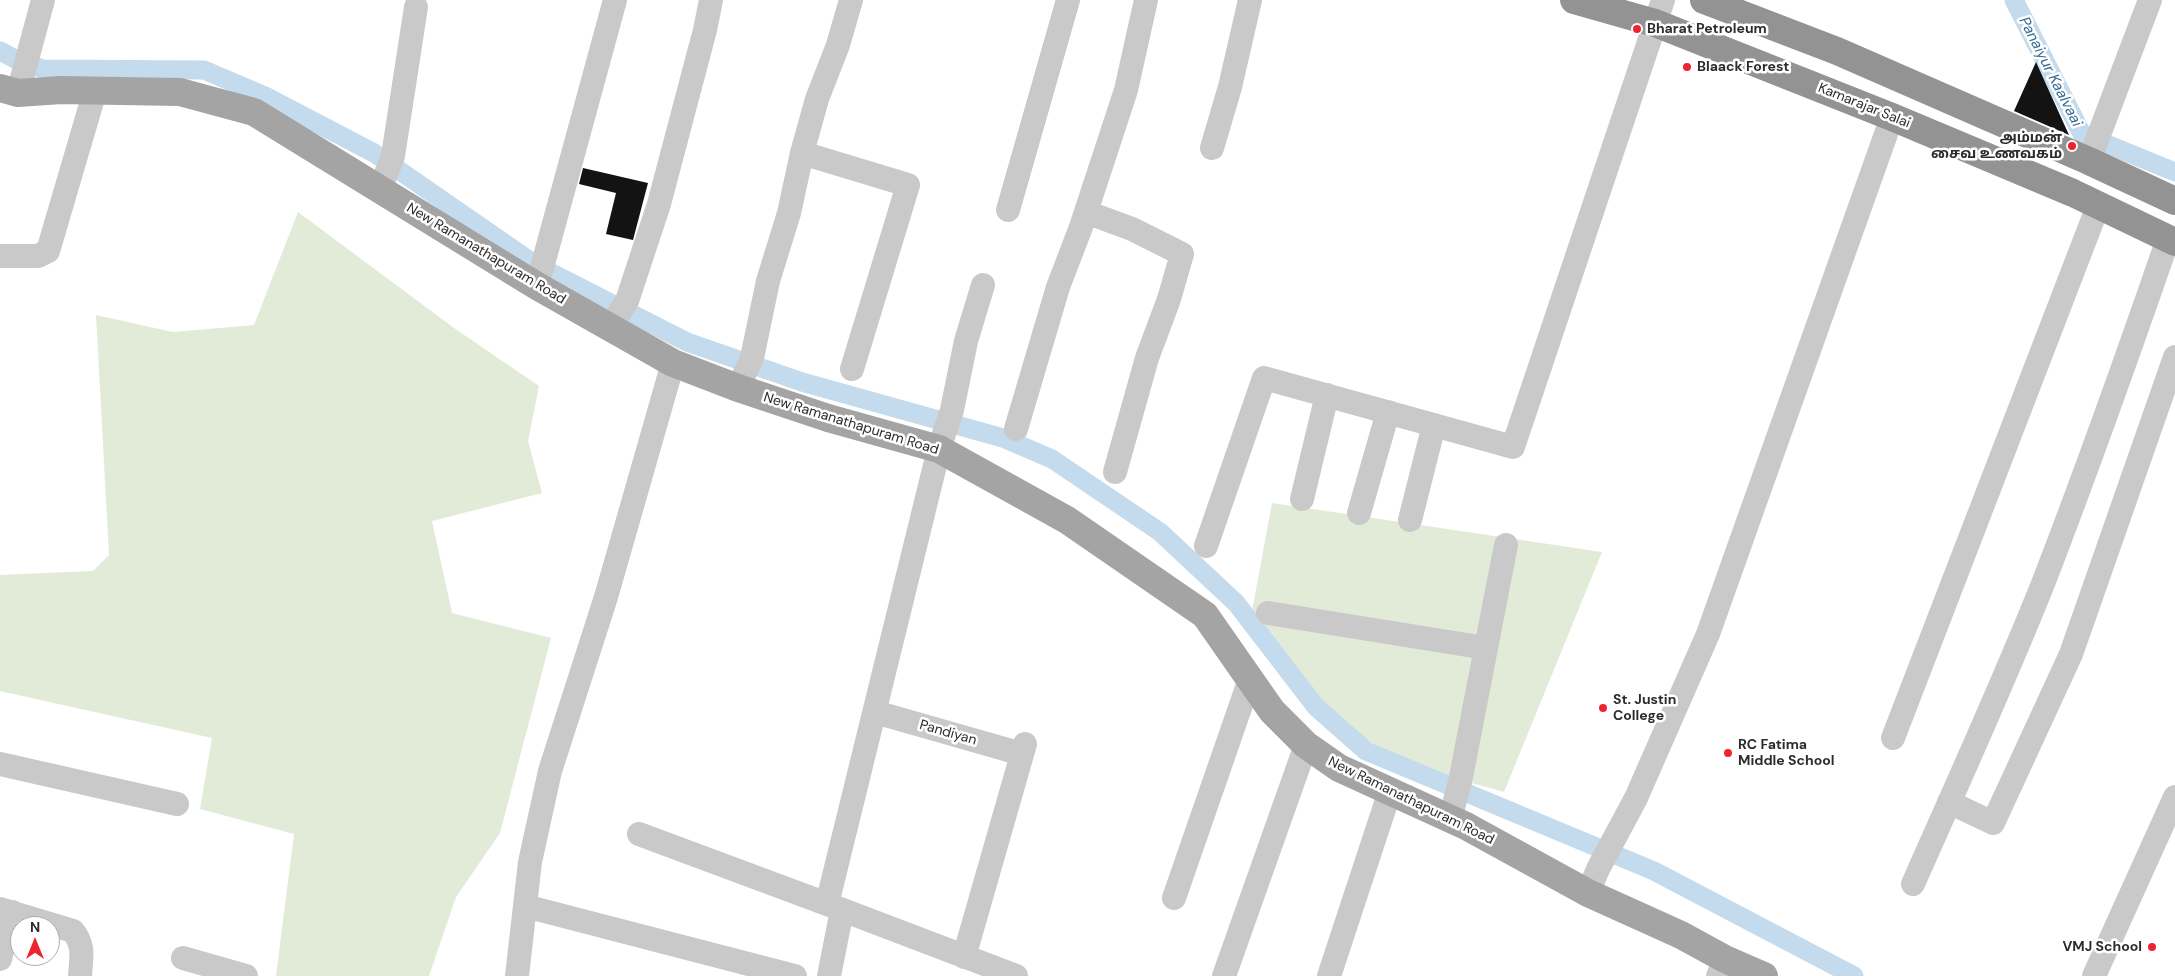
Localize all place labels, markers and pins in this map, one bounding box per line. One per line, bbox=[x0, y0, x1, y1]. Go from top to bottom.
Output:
place label: Bharat Petroleum bbox=[1647, 21, 1767, 37]
marker: Bharat Petroleum bbox=[1631, 23, 1643, 35]
place label: Blaack Forest bbox=[1697, 59, 1789, 75]
marker: Blaack Forest bbox=[1681, 61, 1693, 73]
place label: அம்மன் சைவ உணவகம் bbox=[1931, 130, 2062, 162]
marker: அம்மன் சைவ உணவகம் bbox=[2066, 140, 2078, 152]
place label: St. Justin College bbox=[1613, 692, 1676, 724]
marker: St. Justin College bbox=[1597, 702, 1609, 714]
place label: RC Fatima Middle School bbox=[1738, 737, 1834, 770]
marker: RC Fatima Middle School bbox=[1722, 747, 1734, 759]
place label: VMJ School bbox=[2062, 939, 2142, 955]
marker: VMJ School bbox=[2146, 941, 2158, 953]

